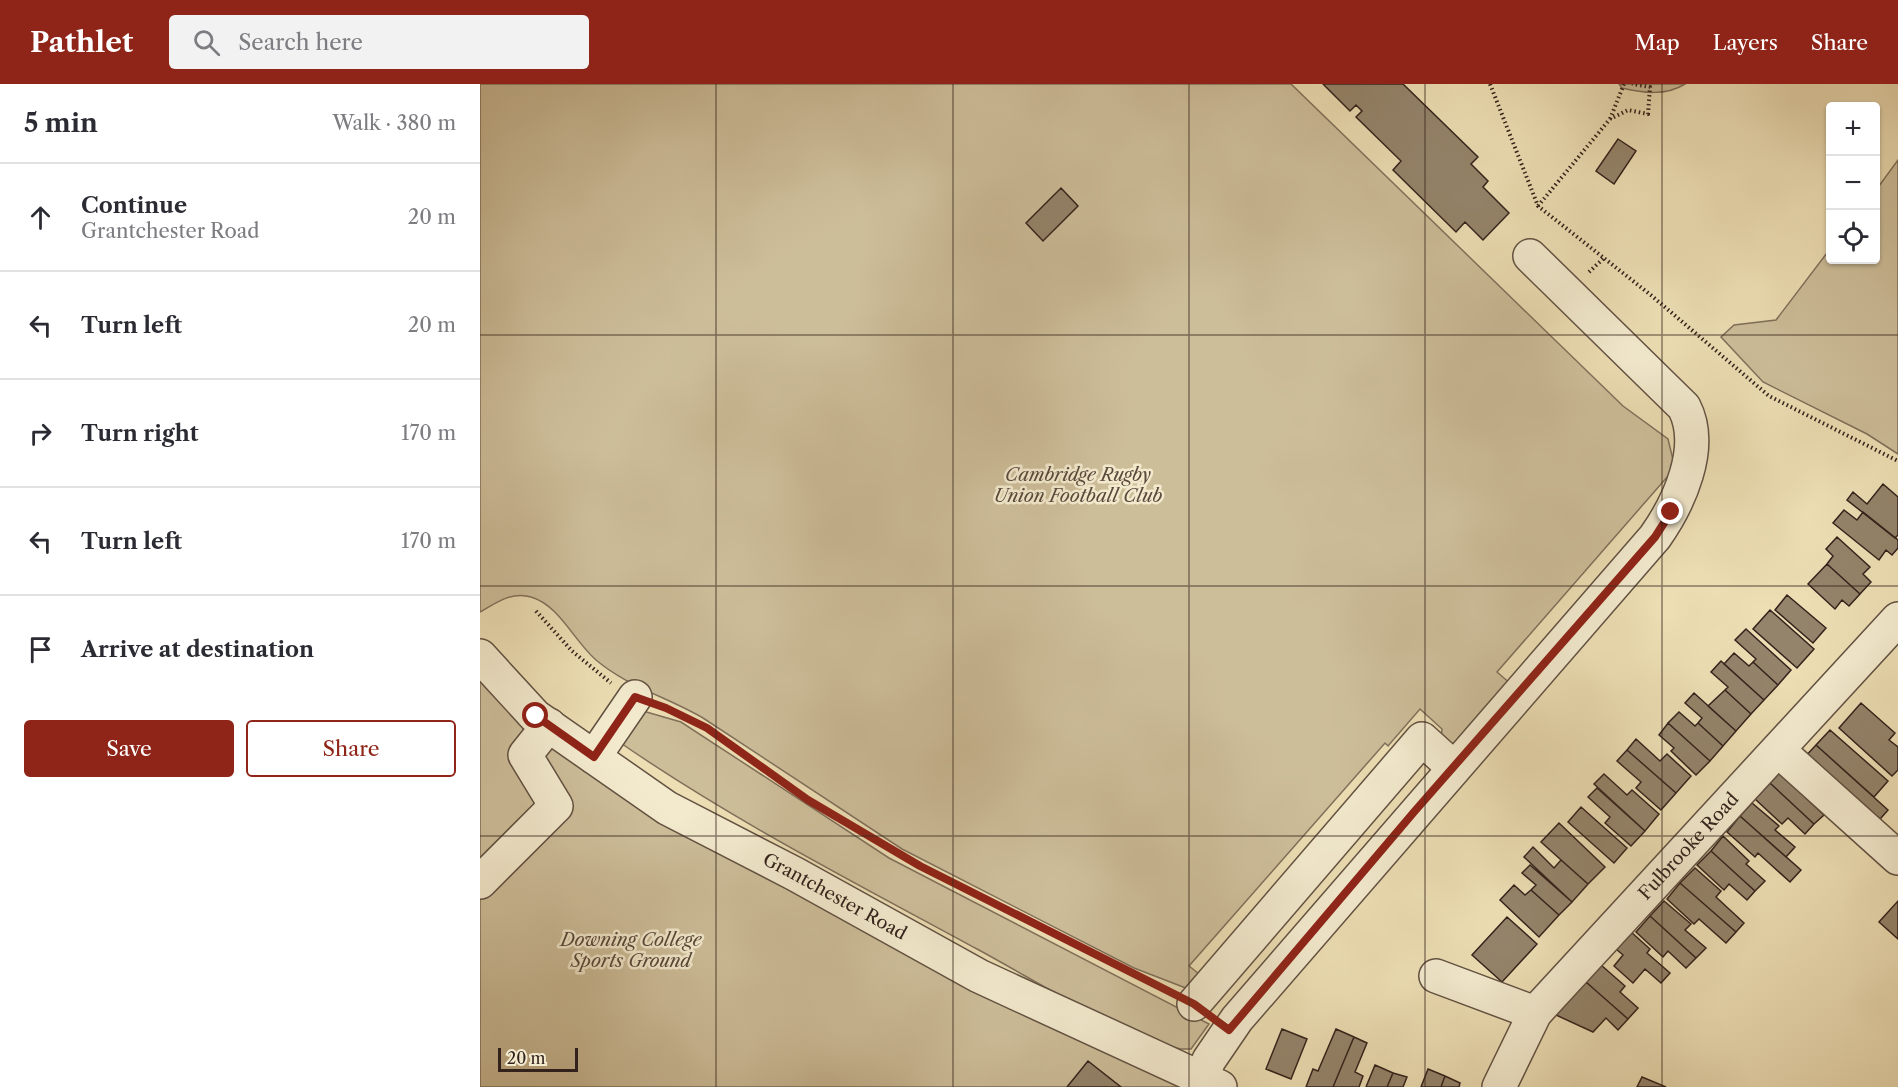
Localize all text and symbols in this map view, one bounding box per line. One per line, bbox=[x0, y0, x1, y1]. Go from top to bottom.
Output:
search box bbox=[169, 15, 589, 69]
text: Pathlet bbox=[30, 25, 133, 59]
icon: search bbox=[190, 26, 223, 59]
text: Search here bbox=[238, 29, 363, 56]
text: Map bbox=[1635, 30, 1680, 55]
text: Layers bbox=[1713, 30, 1778, 55]
text: Share bbox=[1811, 30, 1868, 55]
map controls bbox=[1826, 102, 1880, 264]
button: + bbox=[1826, 102, 1880, 156]
text: 5 min bbox=[24, 107, 98, 139]
text: Walk · 380 m bbox=[332, 111, 456, 135]
button: − bbox=[1826, 156, 1880, 210]
text: Continue bbox=[81, 192, 187, 219]
icon: ahead bbox=[24, 201, 57, 234]
text: 20 m bbox=[408, 205, 456, 229]
button: locate bbox=[1826, 210, 1880, 264]
text: Grantchester Road bbox=[81, 219, 259, 243]
icon: left bbox=[24, 309, 57, 342]
text: Turn left bbox=[81, 312, 182, 339]
text: 20 m bbox=[408, 313, 456, 337]
icon: right bbox=[24, 417, 57, 450]
text: Turn right bbox=[81, 420, 199, 447]
text: 170 m bbox=[401, 421, 456, 445]
park label: Cambridge Rugby Union Football Club bbox=[994, 464, 1162, 507]
route end bbox=[1657, 498, 1683, 524]
icon: left bbox=[24, 525, 57, 558]
text: Turn left bbox=[81, 528, 182, 555]
text: 170 m bbox=[401, 529, 456, 553]
icon: arrive bbox=[24, 633, 57, 666]
text: Arrive at destination bbox=[81, 636, 314, 663]
route start bbox=[522, 702, 548, 728]
button: Save bbox=[24, 720, 234, 777]
button: Share bbox=[246, 720, 456, 777]
street label: Fulbrooke Road bbox=[1634, 788, 1743, 904]
street label: Grantchester Road bbox=[759, 848, 911, 945]
park label: Downing College Sports Ground bbox=[559, 929, 703, 972]
scale bar bbox=[498, 1045, 578, 1072]
text: 20 m bbox=[507, 1048, 546, 1068]

